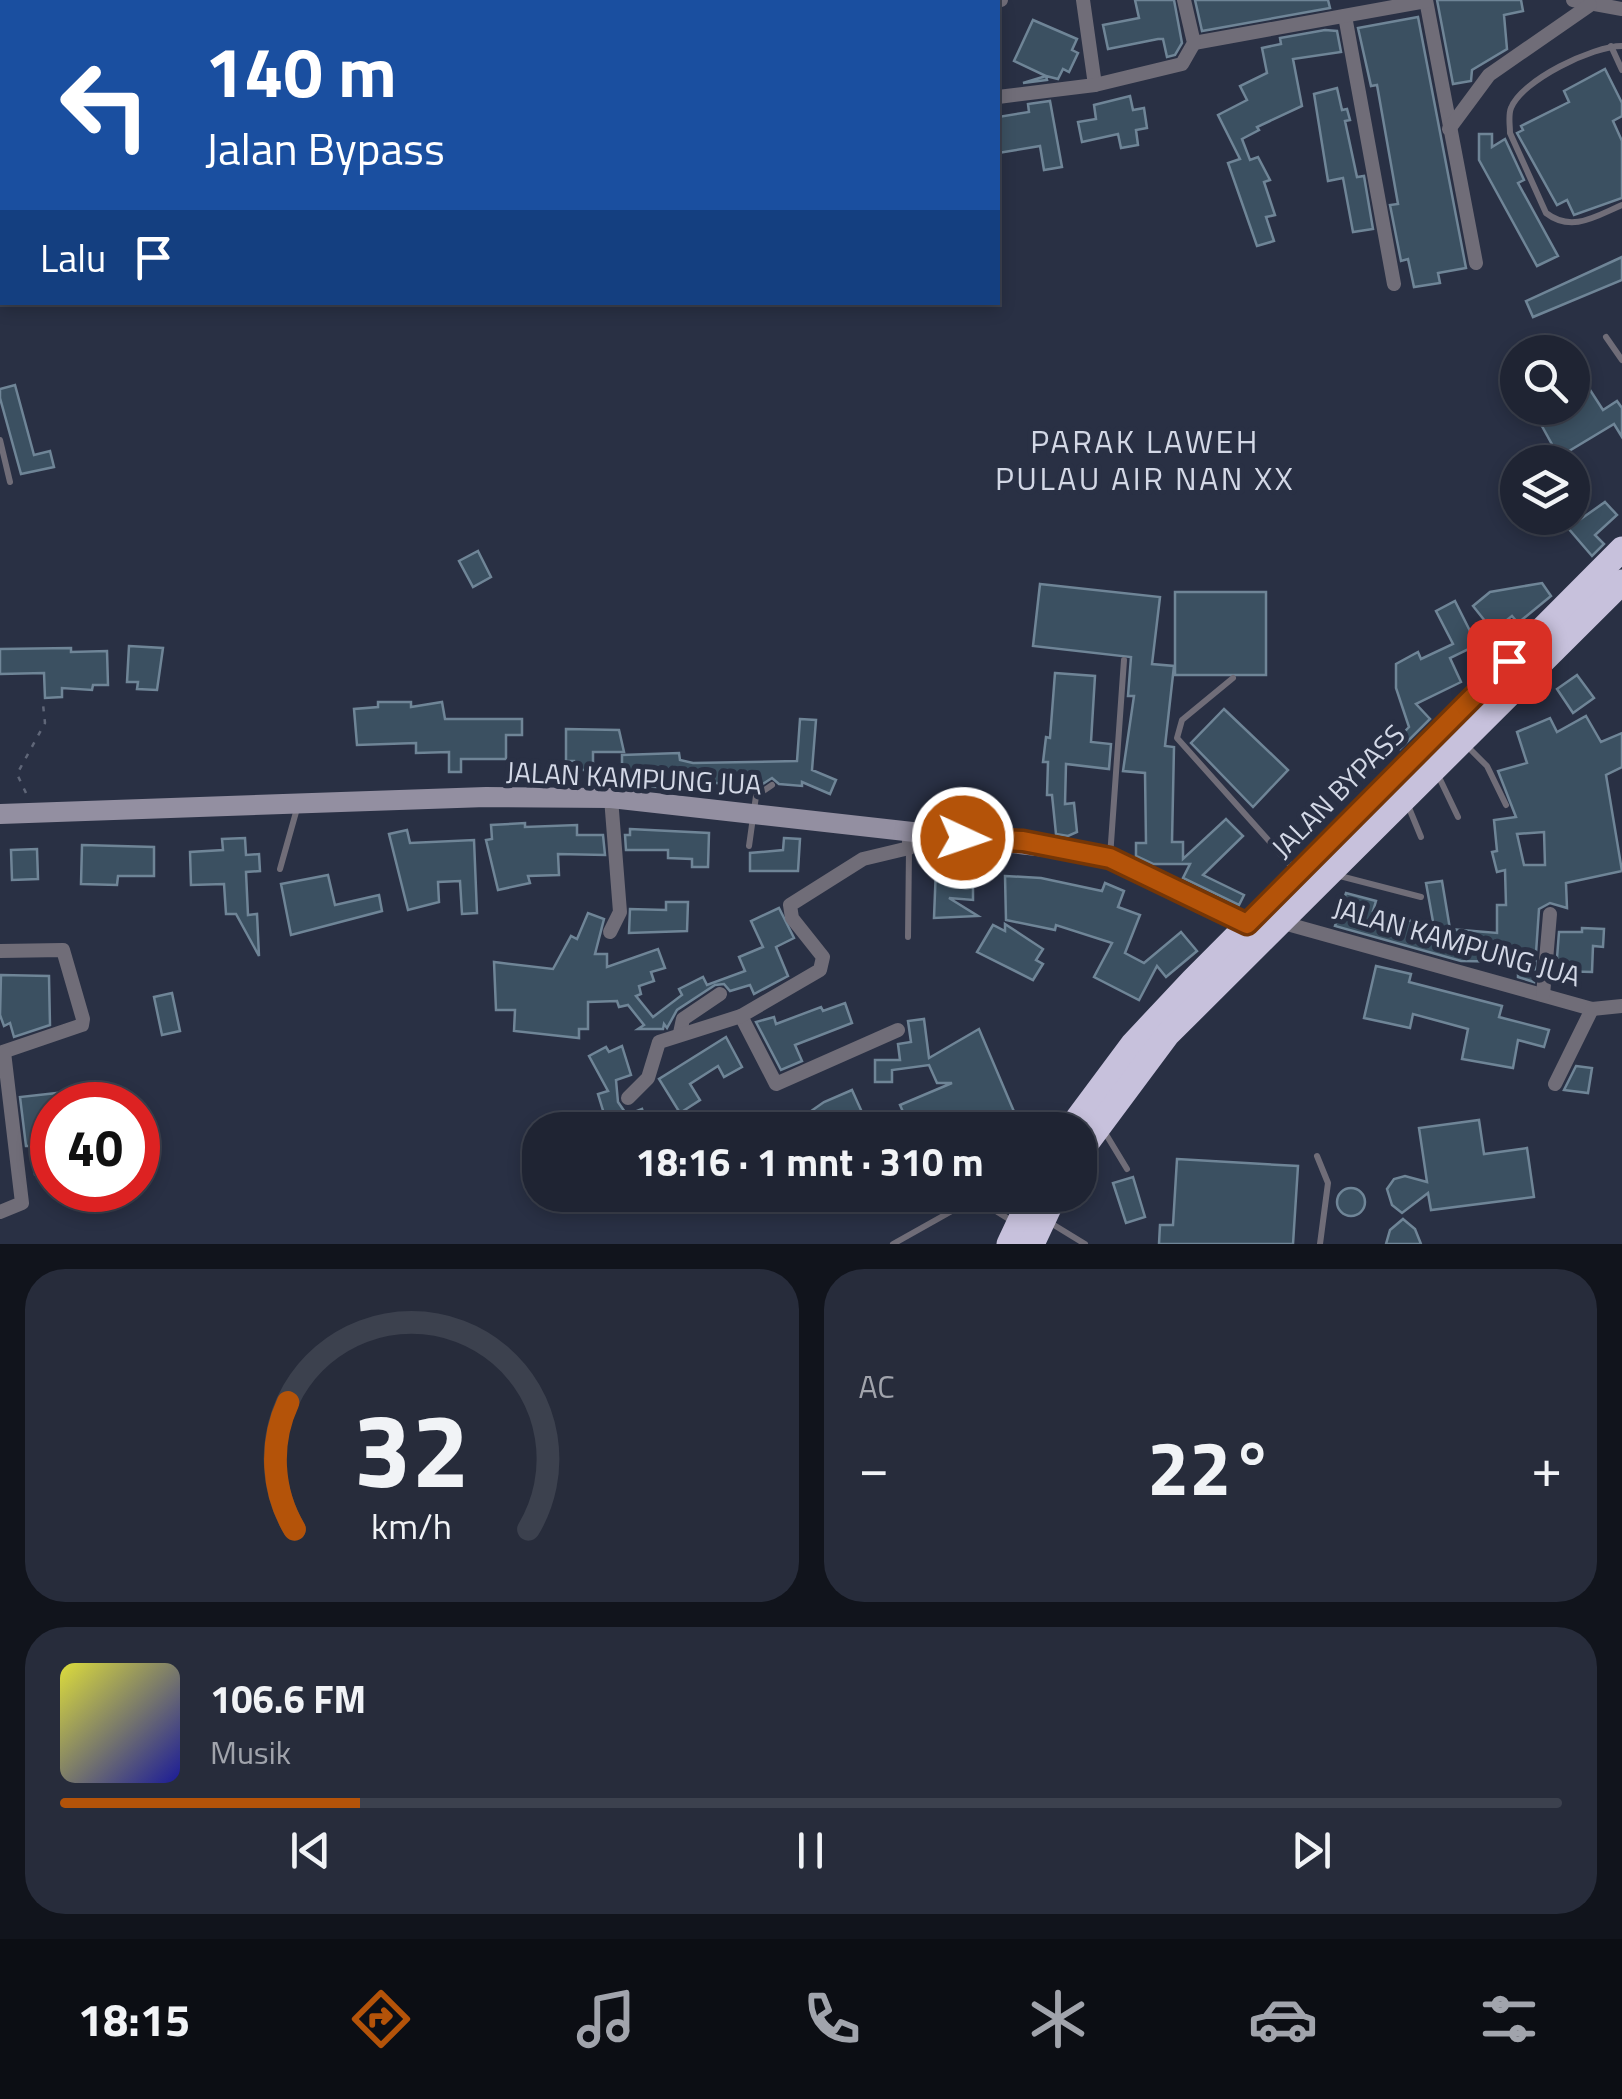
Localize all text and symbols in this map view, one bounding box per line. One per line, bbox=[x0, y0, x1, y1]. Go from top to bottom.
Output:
text: 140 m bbox=[205, 18, 397, 124]
icon: left bbox=[40, 40, 170, 170]
text: Jalan Bypass bbox=[205, 114, 445, 182]
text: Lalu bbox=[40, 229, 106, 287]
icon: arrive bbox=[126, 230, 181, 285]
map controls bbox=[1500, 335, 1590, 535]
button: search bbox=[1500, 335, 1590, 425]
district label: PARAK LAWEH PULAU AIR NAN XX bbox=[995, 417, 1295, 502]
button: layers bbox=[1500, 445, 1590, 535]
pin bbox=[1467, 619, 1552, 704]
icon: arrive bbox=[1482, 634, 1537, 689]
street label: JALAN BYPASS bbox=[1261, 714, 1414, 867]
street label: JALAN KAMPUNG JUA bbox=[505, 749, 763, 806]
position arrow bbox=[911, 786, 1015, 890]
street label: JALAN KAMPUNG JUA bbox=[1328, 886, 1586, 998]
speed limit sign: 40 bbox=[30, 1082, 160, 1212]
text: 18:16 · 1 mnt · 310 m bbox=[635, 1133, 984, 1191]
text: AC bbox=[859, 1362, 895, 1410]
text: 32 bbox=[354, 1369, 470, 1527]
text: 22° bbox=[1147, 1410, 1273, 1524]
text: − bbox=[859, 1425, 889, 1508]
text: + bbox=[1531, 1425, 1562, 1508]
text: km/h bbox=[371, 1498, 452, 1553]
text: 106.6 FM bbox=[210, 1670, 366, 1728]
text: Musik bbox=[210, 1728, 291, 1776]
icon: previous bbox=[283, 1823, 338, 1878]
icon: pause bbox=[783, 1823, 838, 1878]
icon: next bbox=[1284, 1823, 1339, 1878]
icon: directions bbox=[346, 1984, 416, 2054]
icon: music bbox=[571, 1984, 641, 2054]
icon: phone bbox=[797, 1984, 867, 2054]
icon: climate bbox=[1023, 1984, 1093, 2054]
icon: car bbox=[1248, 1984, 1318, 2054]
icon: filters bbox=[1474, 1984, 1544, 2054]
text: 18:15 bbox=[78, 1985, 190, 2053]

